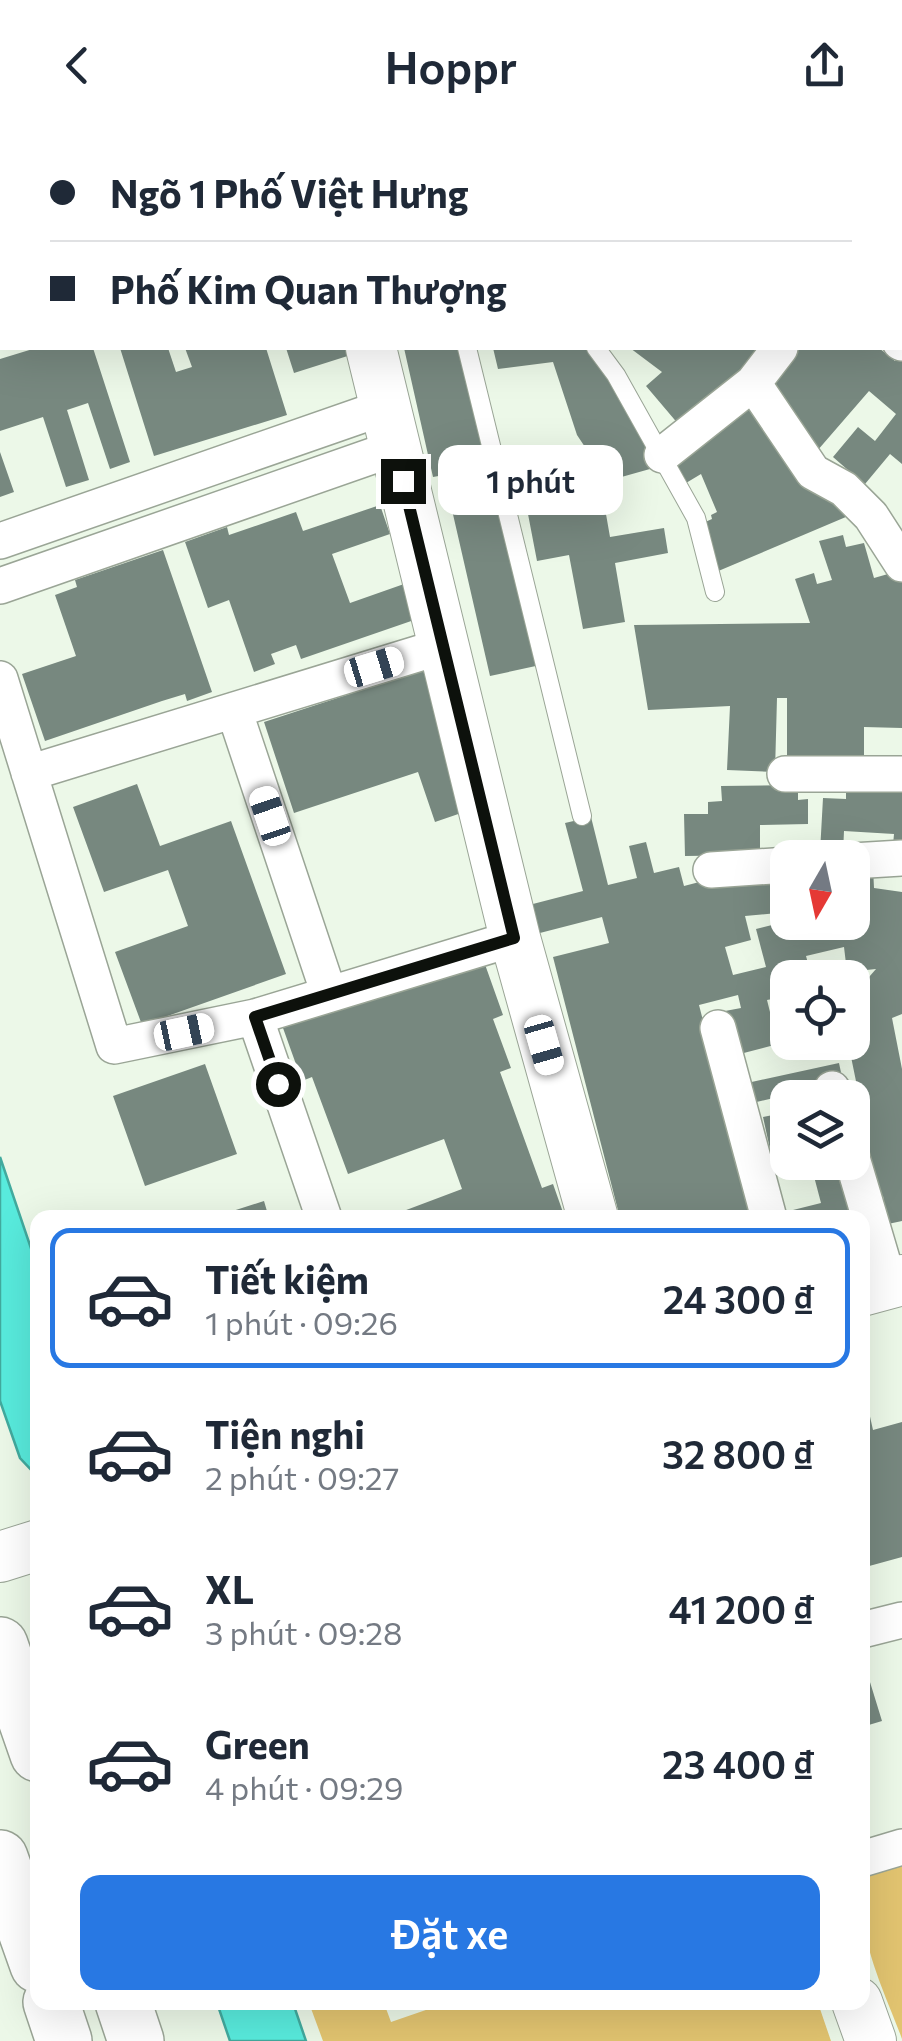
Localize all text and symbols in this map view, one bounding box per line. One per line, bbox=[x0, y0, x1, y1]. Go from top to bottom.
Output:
icon: back bbox=[50, 38, 105, 93]
text: Hoppr bbox=[385, 38, 517, 93]
icon: share bbox=[797, 38, 852, 93]
text: Ngõ 1 Phố Việt Hưng bbox=[110, 169, 469, 216]
text: Phố Kim Quan Thượng bbox=[110, 265, 507, 312]
callout: 1 phút bbox=[438, 446, 623, 516]
route end bbox=[381, 459, 426, 504]
text: 1 phút bbox=[486, 460, 575, 500]
car bbox=[341, 644, 407, 690]
car bbox=[246, 783, 294, 849]
north arrow bbox=[770, 840, 870, 940]
map controls bbox=[770, 840, 870, 1180]
button: locate bbox=[770, 960, 870, 1060]
car bbox=[152, 1011, 216, 1053]
car bbox=[521, 1012, 567, 1078]
route start bbox=[256, 1062, 301, 1107]
button: layers bbox=[770, 1080, 870, 1180]
icon: car bbox=[85, 1253, 175, 1343]
text: Tiết kiệm bbox=[205, 1255, 369, 1302]
text: 24 300 ₫ bbox=[663, 1275, 815, 1322]
text: 1 phút · 09:26 bbox=[205, 1302, 398, 1342]
icon: car bbox=[85, 1408, 175, 1498]
text: Tiện nghi bbox=[205, 1410, 365, 1457]
text: 32 800 ₫ bbox=[662, 1430, 815, 1477]
text: 2 phút · 09:27 bbox=[205, 1457, 399, 1497]
icon: car bbox=[85, 1563, 175, 1653]
text: XL bbox=[205, 1565, 254, 1612]
text: 41 200 ₫ bbox=[669, 1585, 815, 1632]
text: 3 phút · 09:28 bbox=[205, 1612, 402, 1652]
icon: car bbox=[85, 1718, 175, 1808]
text: Green bbox=[205, 1720, 310, 1767]
text: 23 400 ₫ bbox=[662, 1740, 815, 1787]
text: 4 phút · 09:29 bbox=[205, 1767, 403, 1807]
button: Đặt xe bbox=[80, 1875, 820, 1990]

